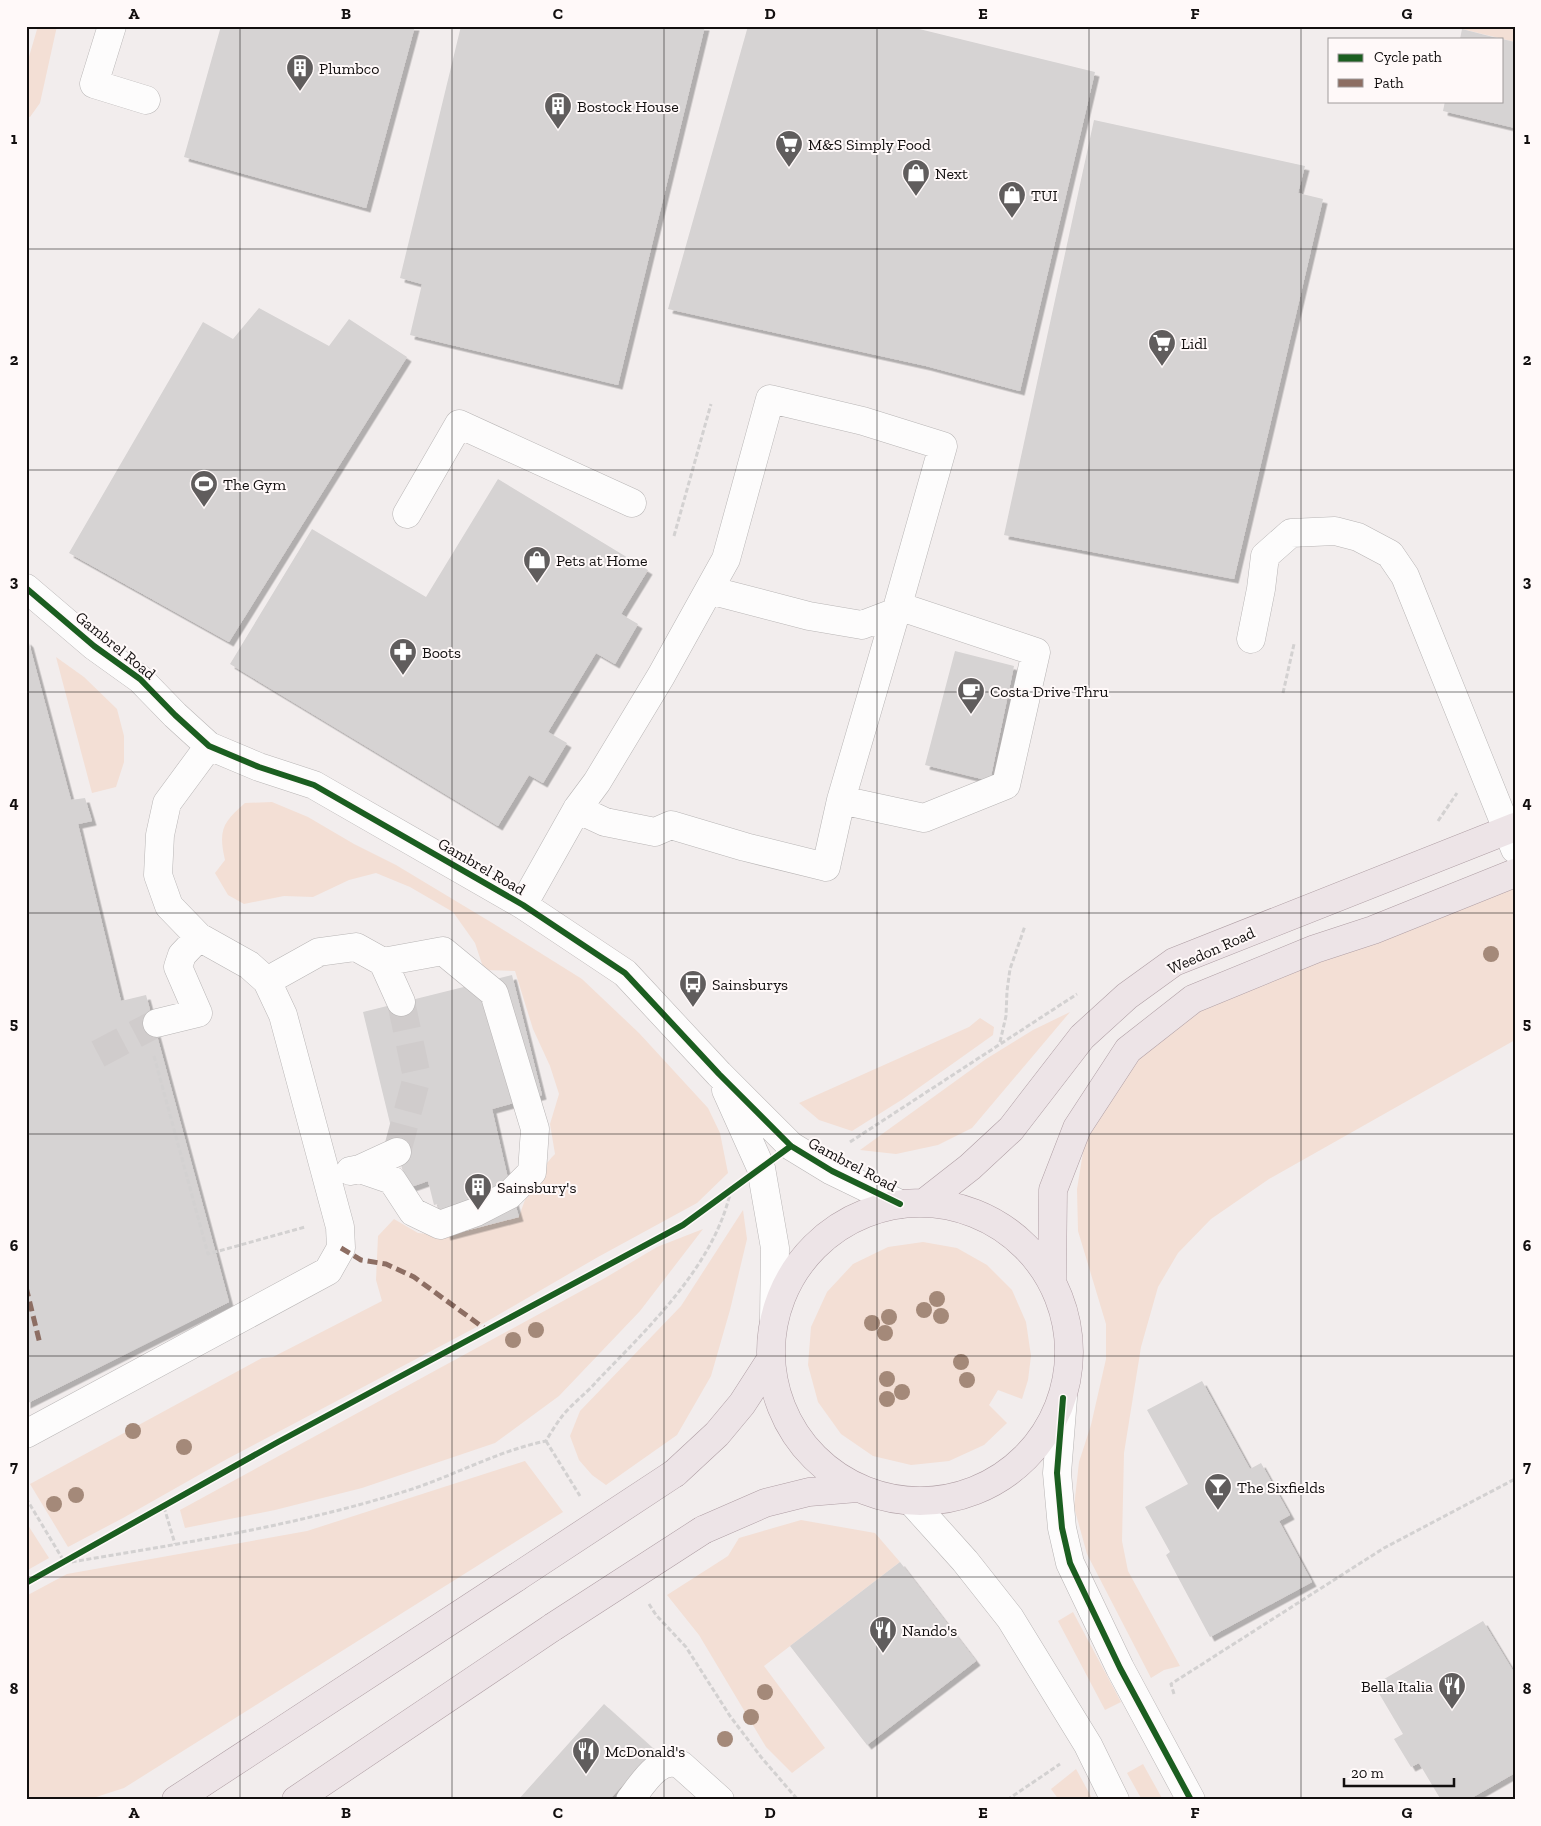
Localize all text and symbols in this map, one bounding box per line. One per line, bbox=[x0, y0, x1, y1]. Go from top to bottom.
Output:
text: A bbox=[129, 4, 140, 23]
text: B bbox=[341, 4, 351, 23]
text: C bbox=[553, 4, 563, 23]
text: D bbox=[764, 4, 776, 23]
text: E bbox=[978, 4, 988, 23]
text: F bbox=[1190, 4, 1200, 23]
text: G bbox=[1402, 4, 1413, 23]
legend bbox=[1328, 38, 1504, 102]
text: Cycle path bbox=[1374, 48, 1443, 66]
building icon: Plumbco bbox=[285, 53, 315, 92]
place label: Plumbco bbox=[319, 59, 379, 78]
text: Path bbox=[1374, 74, 1404, 92]
building icon: Bostock House bbox=[543, 91, 573, 130]
place label: Bostock House bbox=[577, 97, 679, 116]
text: 1 bbox=[11, 129, 18, 148]
supermarket icon: M&S Simply Food bbox=[774, 129, 804, 168]
text: 1 bbox=[1524, 129, 1531, 148]
place label: M&S Simply Food bbox=[808, 135, 931, 154]
shop icon: Next bbox=[901, 158, 931, 197]
place label: Next bbox=[935, 164, 968, 183]
shop icon: TUI bbox=[997, 180, 1027, 219]
place label: TUI bbox=[1031, 186, 1058, 205]
supermarket icon: Lidl bbox=[1147, 328, 1177, 367]
place label: Lidl bbox=[1181, 334, 1207, 353]
text: 2 bbox=[10, 350, 19, 369]
text: 2 bbox=[1523, 350, 1532, 369]
sports icon: The Gym bbox=[189, 469, 219, 508]
place label: The Gym bbox=[223, 475, 286, 494]
shop icon: Pets at Home bbox=[522, 545, 552, 584]
place label: Pets at Home bbox=[556, 551, 647, 570]
text: 3 bbox=[10, 572, 19, 591]
text: 3 bbox=[1523, 572, 1532, 591]
street label: Gambrel Road bbox=[72, 607, 160, 684]
pharmacy icon: Boots bbox=[388, 637, 418, 676]
place label: Boots bbox=[422, 643, 461, 662]
cafe icon: Costa Drive Thru bbox=[956, 676, 986, 715]
place label: Costa Drive Thru bbox=[990, 682, 1108, 701]
text: 4 bbox=[9, 793, 19, 812]
text: 4 bbox=[1522, 793, 1532, 812]
street label: Gambrel Road bbox=[435, 834, 529, 899]
street label: Weedon Road bbox=[1165, 923, 1258, 978]
bus stop icon: Sainsburys bbox=[678, 969, 708, 1008]
place label: Sainsburys bbox=[712, 975, 788, 994]
text: 5 bbox=[10, 1014, 18, 1033]
text: 5 bbox=[1523, 1014, 1531, 1033]
street label: Gambrel Road bbox=[805, 1133, 901, 1196]
building icon: Sainsbury's bbox=[463, 1172, 493, 1211]
place label: Sainsbury's bbox=[497, 1178, 576, 1197]
text: 6 bbox=[10, 1236, 19, 1255]
text: 6 bbox=[1523, 1236, 1532, 1255]
text: 7 bbox=[10, 1457, 18, 1476]
text: 7 bbox=[1523, 1457, 1531, 1476]
bar icon: The Sixfields bbox=[1203, 1472, 1233, 1511]
place label: The Sixfields bbox=[1237, 1478, 1325, 1497]
restaurant icon: Nando's bbox=[868, 1615, 898, 1654]
place label: Nando's bbox=[902, 1621, 957, 1640]
restaurant icon: Bella Italia bbox=[1437, 1671, 1467, 1710]
place label: Bella Italia bbox=[1361, 1677, 1433, 1696]
text: 8 bbox=[10, 1679, 19, 1698]
text: 8 bbox=[1523, 1679, 1532, 1698]
restaurant icon: McDonald's bbox=[571, 1736, 601, 1775]
place label: McDonald's bbox=[605, 1742, 685, 1761]
scale bar bbox=[1344, 1756, 1454, 1788]
text: 20 m bbox=[1351, 1764, 1384, 1782]
text: A bbox=[129, 1803, 140, 1822]
text: B bbox=[341, 1803, 351, 1822]
text: C bbox=[553, 1803, 563, 1822]
text: D bbox=[764, 1803, 776, 1822]
text: E bbox=[978, 1803, 988, 1822]
text: F bbox=[1190, 1803, 1200, 1822]
text: G bbox=[1402, 1803, 1413, 1822]

